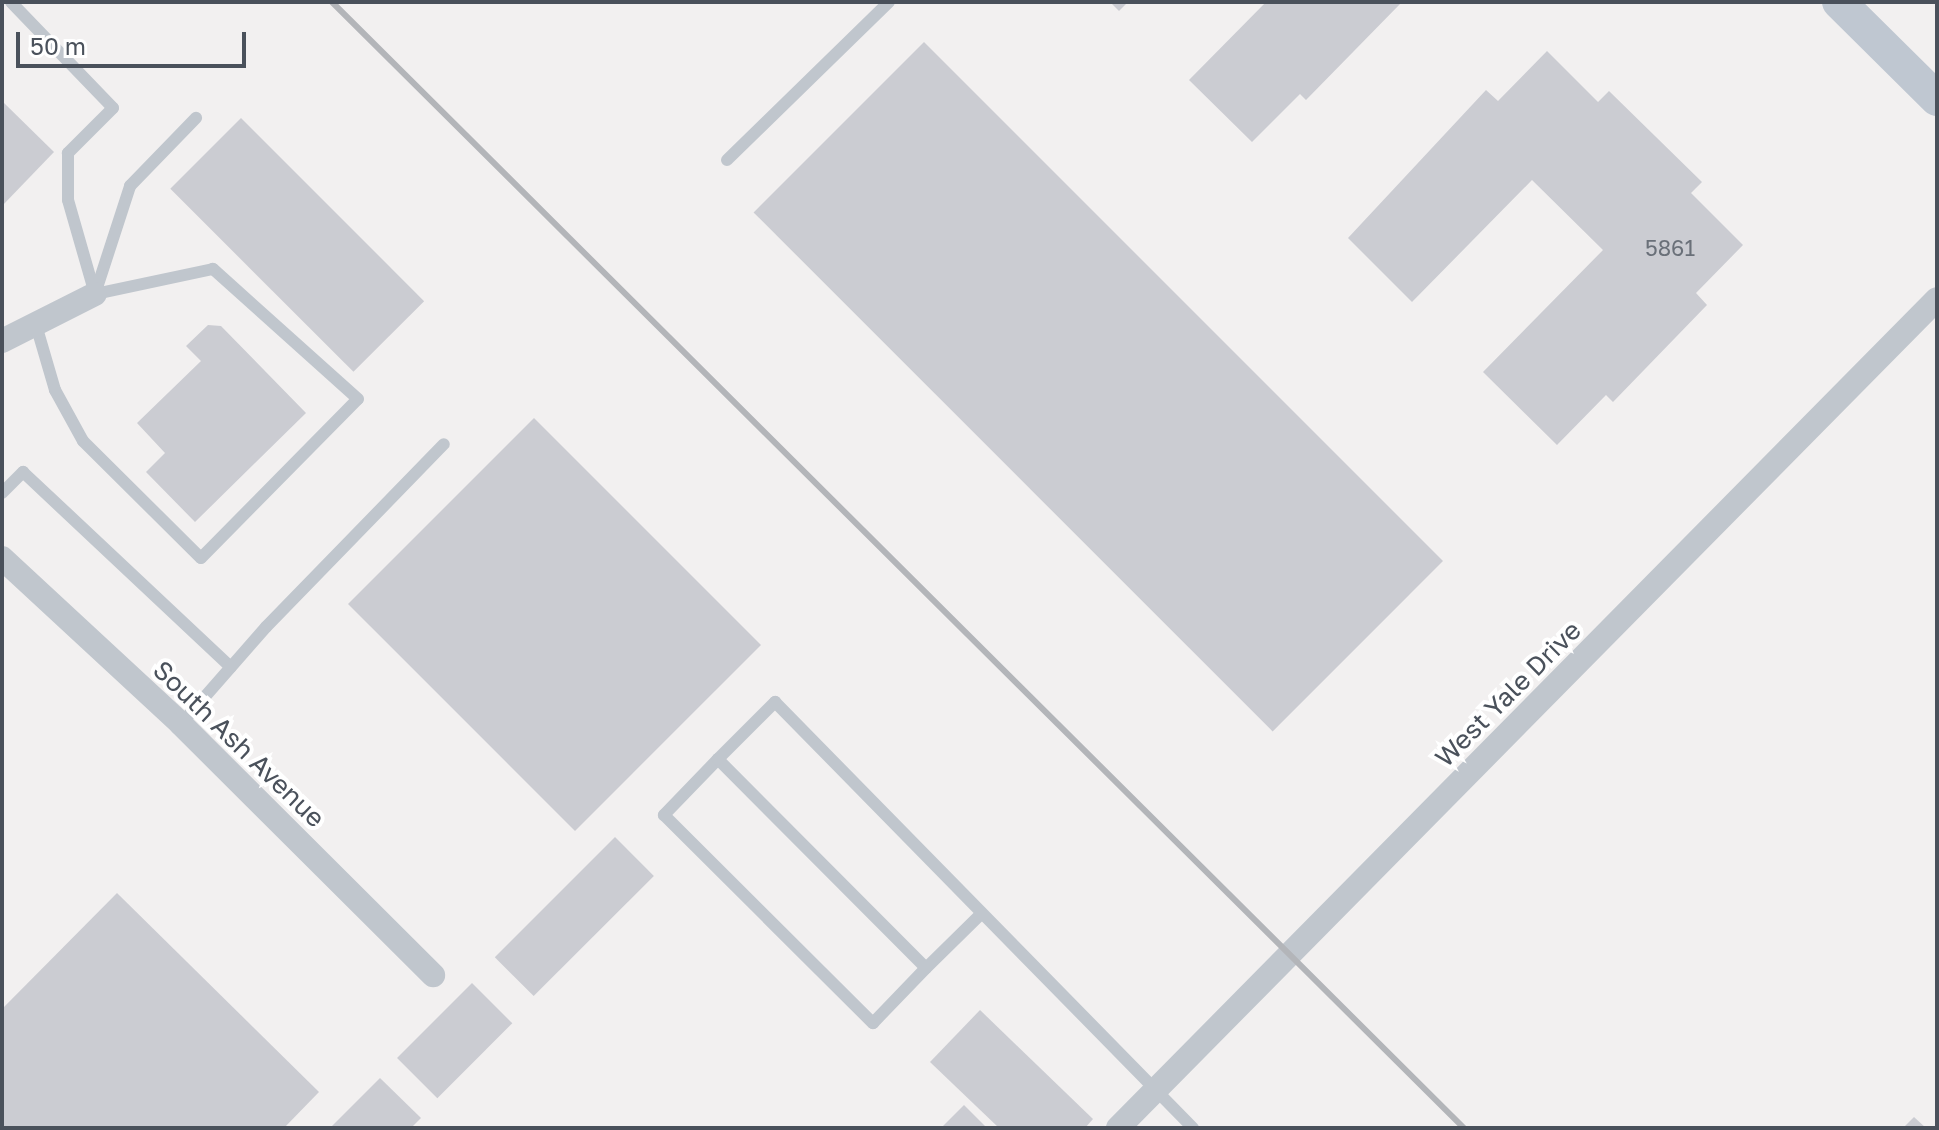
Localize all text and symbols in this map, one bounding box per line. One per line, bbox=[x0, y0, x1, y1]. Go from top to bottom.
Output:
scale bar bbox=[20, 16, 250, 66]
text: 50 m bbox=[30, 31, 86, 60]
house number: 5861 bbox=[1645, 235, 1695, 261]
street label: West Yale Drive bbox=[1429, 615, 1587, 773]
street label: South Ash Avenue bbox=[147, 654, 331, 834]

